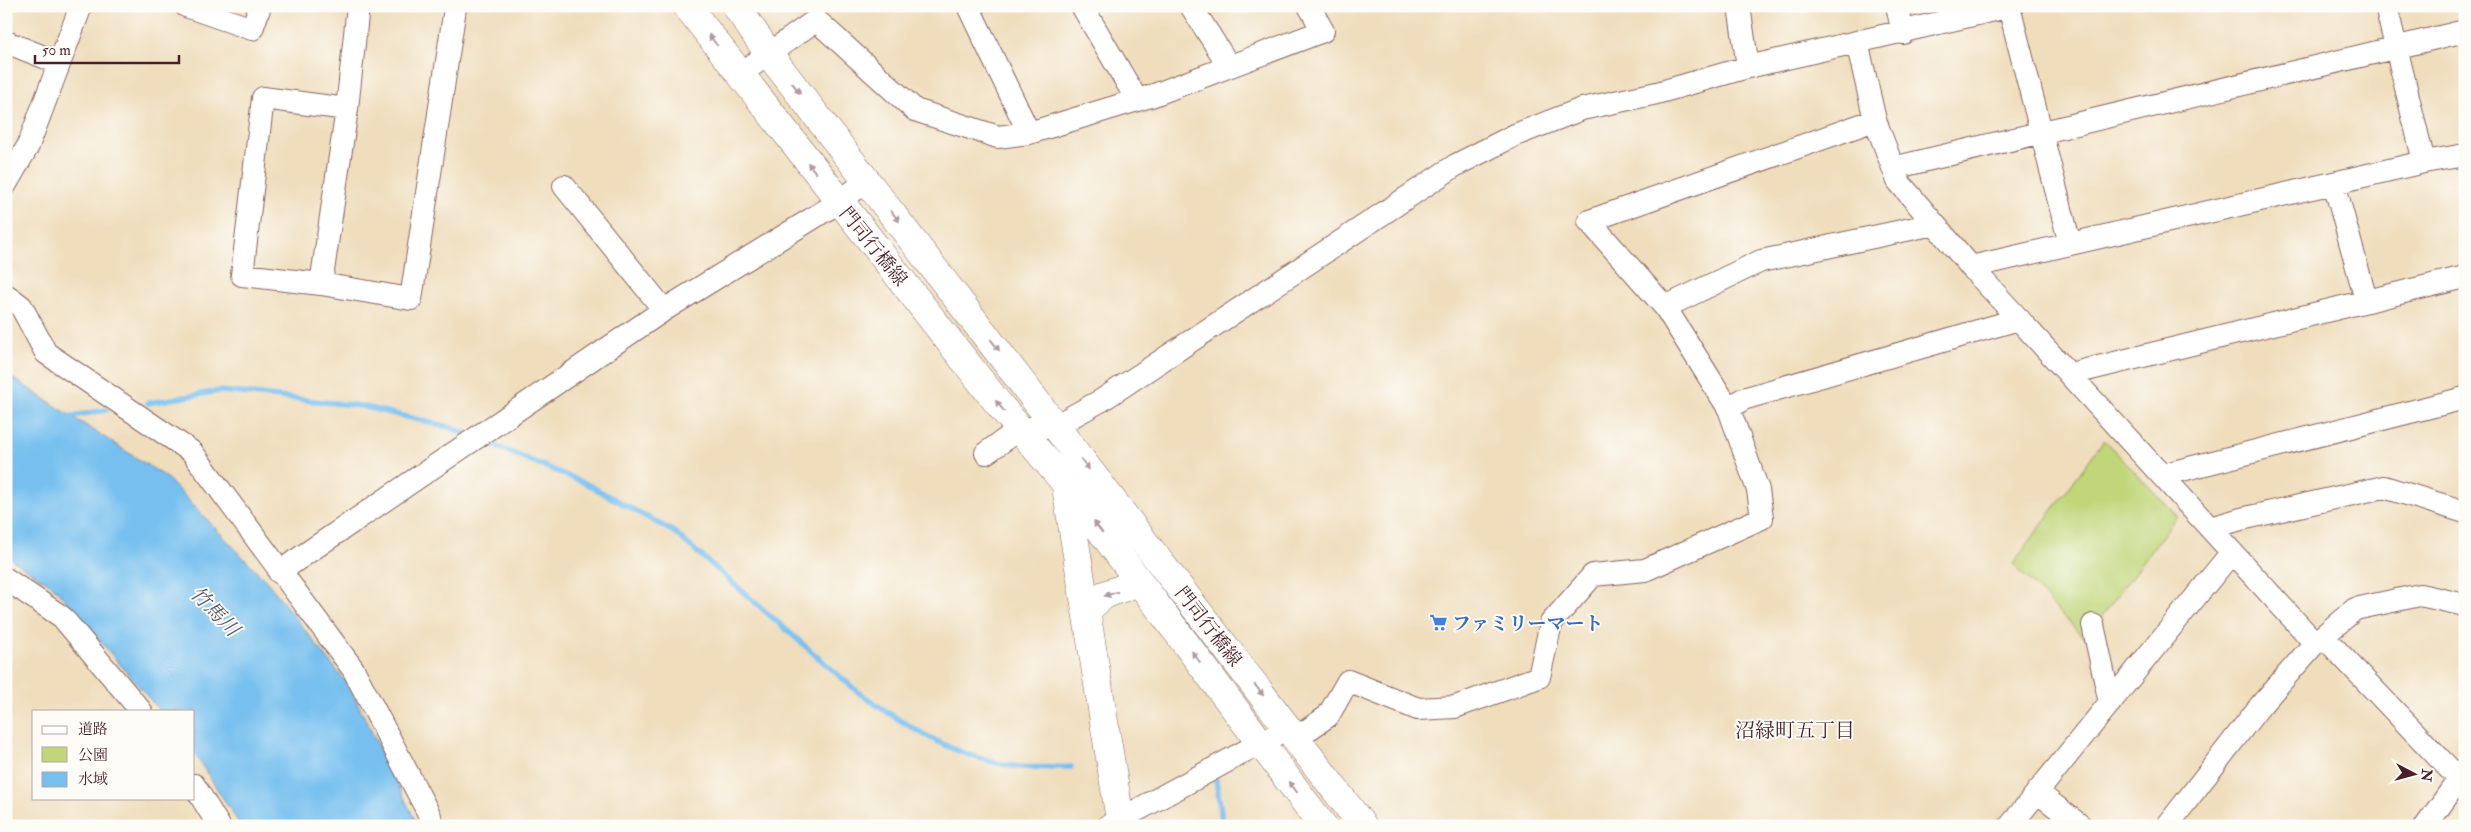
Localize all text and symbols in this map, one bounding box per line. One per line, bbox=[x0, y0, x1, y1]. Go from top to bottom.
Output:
scale bar bbox=[35, 32, 179, 64]
one-way arrow bbox=[707, 34, 718, 47]
text: 50 m bbox=[42, 41, 71, 60]
one-way arrow bbox=[791, 81, 802, 94]
one-way arrow bbox=[807, 162, 818, 175]
street label: 門司行橋線 bbox=[834, 202, 912, 291]
one-way arrow bbox=[890, 209, 901, 222]
one-way arrow bbox=[990, 338, 1000, 352]
one-way arrow bbox=[994, 399, 1005, 412]
one-way arrow bbox=[1080, 457, 1090, 471]
one-way arrow bbox=[1093, 521, 1104, 534]
water label: 竹馬川 bbox=[185, 581, 246, 643]
street label: 門司行橋線 bbox=[1170, 582, 1247, 671]
one-way arrow bbox=[1103, 590, 1118, 598]
place label: ファミリーマート bbox=[1452, 612, 1604, 636]
supermarket icon: ファミリーマート bbox=[1428, 613, 1448, 633]
one-way arrow bbox=[1190, 651, 1201, 664]
one-way arrow bbox=[1253, 683, 1264, 696]
legend bbox=[32, 710, 195, 800]
district label: 沼緑町五丁目 bbox=[1735, 718, 1855, 743]
text: 道路 bbox=[78, 720, 108, 739]
text: 公園 bbox=[78, 746, 108, 765]
north arrow bbox=[2388, 750, 2438, 800]
text: N bbox=[2417, 767, 2436, 783]
text: 水域 bbox=[78, 770, 108, 789]
one-way arrow bbox=[1288, 781, 1299, 794]

